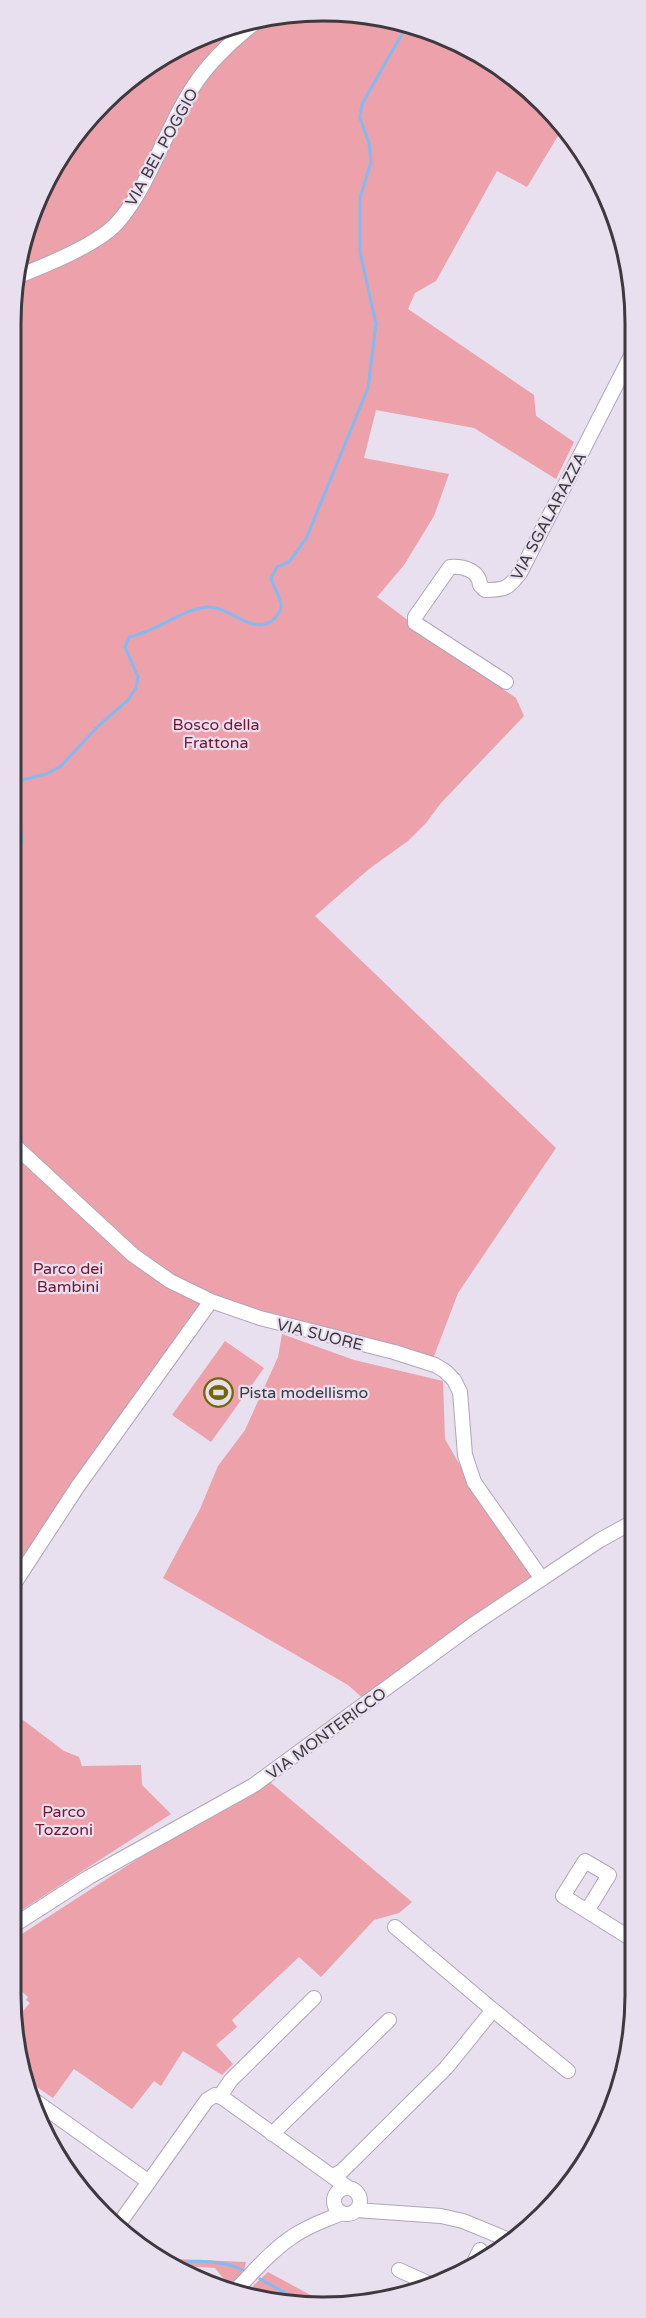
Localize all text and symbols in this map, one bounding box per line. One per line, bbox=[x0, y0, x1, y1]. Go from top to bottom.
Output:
street label: VIA BEL POGGIO bbox=[121, 85, 203, 210]
street label: VIA SGALARAZZA bbox=[507, 449, 591, 584]
park label: Bosco della Frattona bbox=[173, 715, 259, 753]
park label: Parco dei Bambini bbox=[33, 1259, 103, 1297]
street label: VIA SUORE bbox=[274, 1315, 365, 1355]
sports icon: Pista modellismo bbox=[202, 1376, 234, 1408]
place label: Pista modellismo bbox=[239, 1383, 368, 1403]
street label: VIA MONTERICCO bbox=[263, 1684, 391, 1784]
park label: Parco Tozzoni bbox=[35, 1802, 93, 1840]

